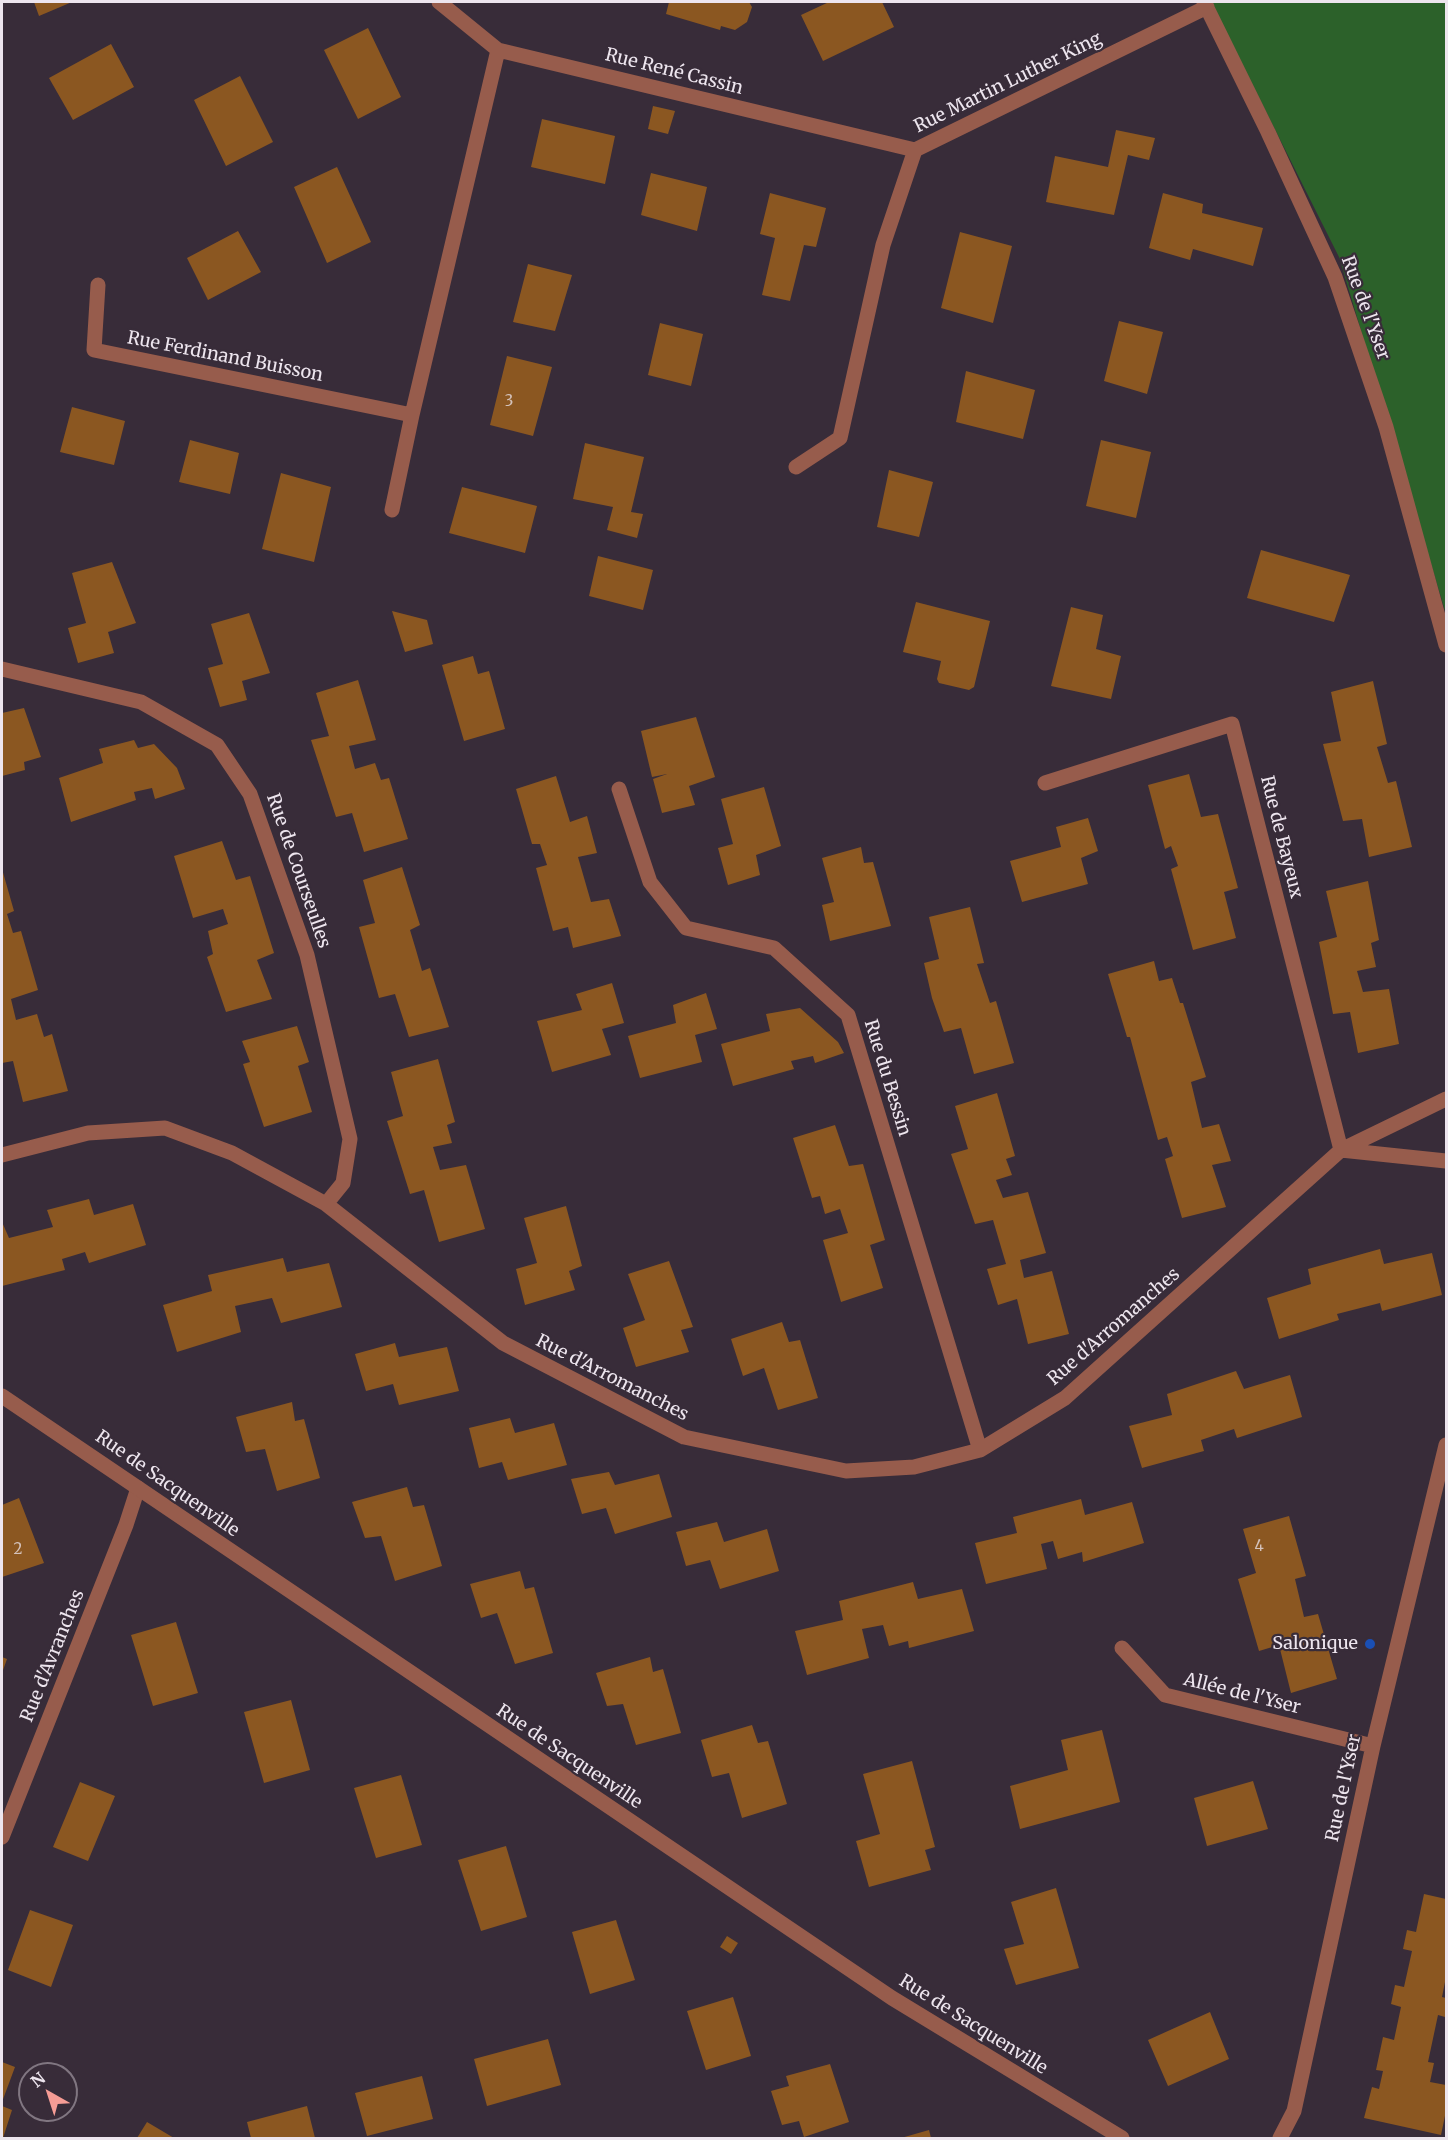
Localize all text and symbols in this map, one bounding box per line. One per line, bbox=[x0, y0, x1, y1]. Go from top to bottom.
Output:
street label: Rue Martin Luther King bbox=[911, 28, 1105, 138]
street label: Rue René Cassin bbox=[603, 44, 745, 100]
street label: Rue de l'Yser bbox=[1336, 253, 1394, 363]
street label: Rue Ferdinand Buisson bbox=[125, 327, 325, 387]
house number: 3 bbox=[505, 393, 513, 411]
street label: Rue de Bayeux bbox=[1255, 774, 1307, 900]
street label: Rue de Courseulles bbox=[261, 791, 335, 951]
street label: Rue du Bessin bbox=[859, 1017, 915, 1139]
street label: Rue d'Arromanches bbox=[1044, 1264, 1184, 1390]
street label: Rue d'Arromanches bbox=[532, 1330, 692, 1426]
street label: Rue de Sacquenville bbox=[91, 1426, 243, 1542]
house number: 4 bbox=[1254, 1538, 1264, 1556]
house number: 2 bbox=[14, 1541, 22, 1559]
street label: Rue d'Avranches bbox=[17, 1587, 89, 1725]
place label: Salonique bbox=[1272, 1633, 1358, 1655]
marker: Salonique bbox=[1363, 1637, 1377, 1651]
street label: Allée de l'Yser bbox=[1181, 1669, 1303, 1719]
street label: Rue de Sacquenville bbox=[492, 1700, 646, 1814]
street label: Rue de l'Yser bbox=[1322, 1732, 1366, 1844]
street label: Rue de Sacquenville bbox=[895, 1971, 1051, 2079]
north arrow bbox=[18, 2062, 78, 2122]
text: N bbox=[27, 2068, 49, 2091]

